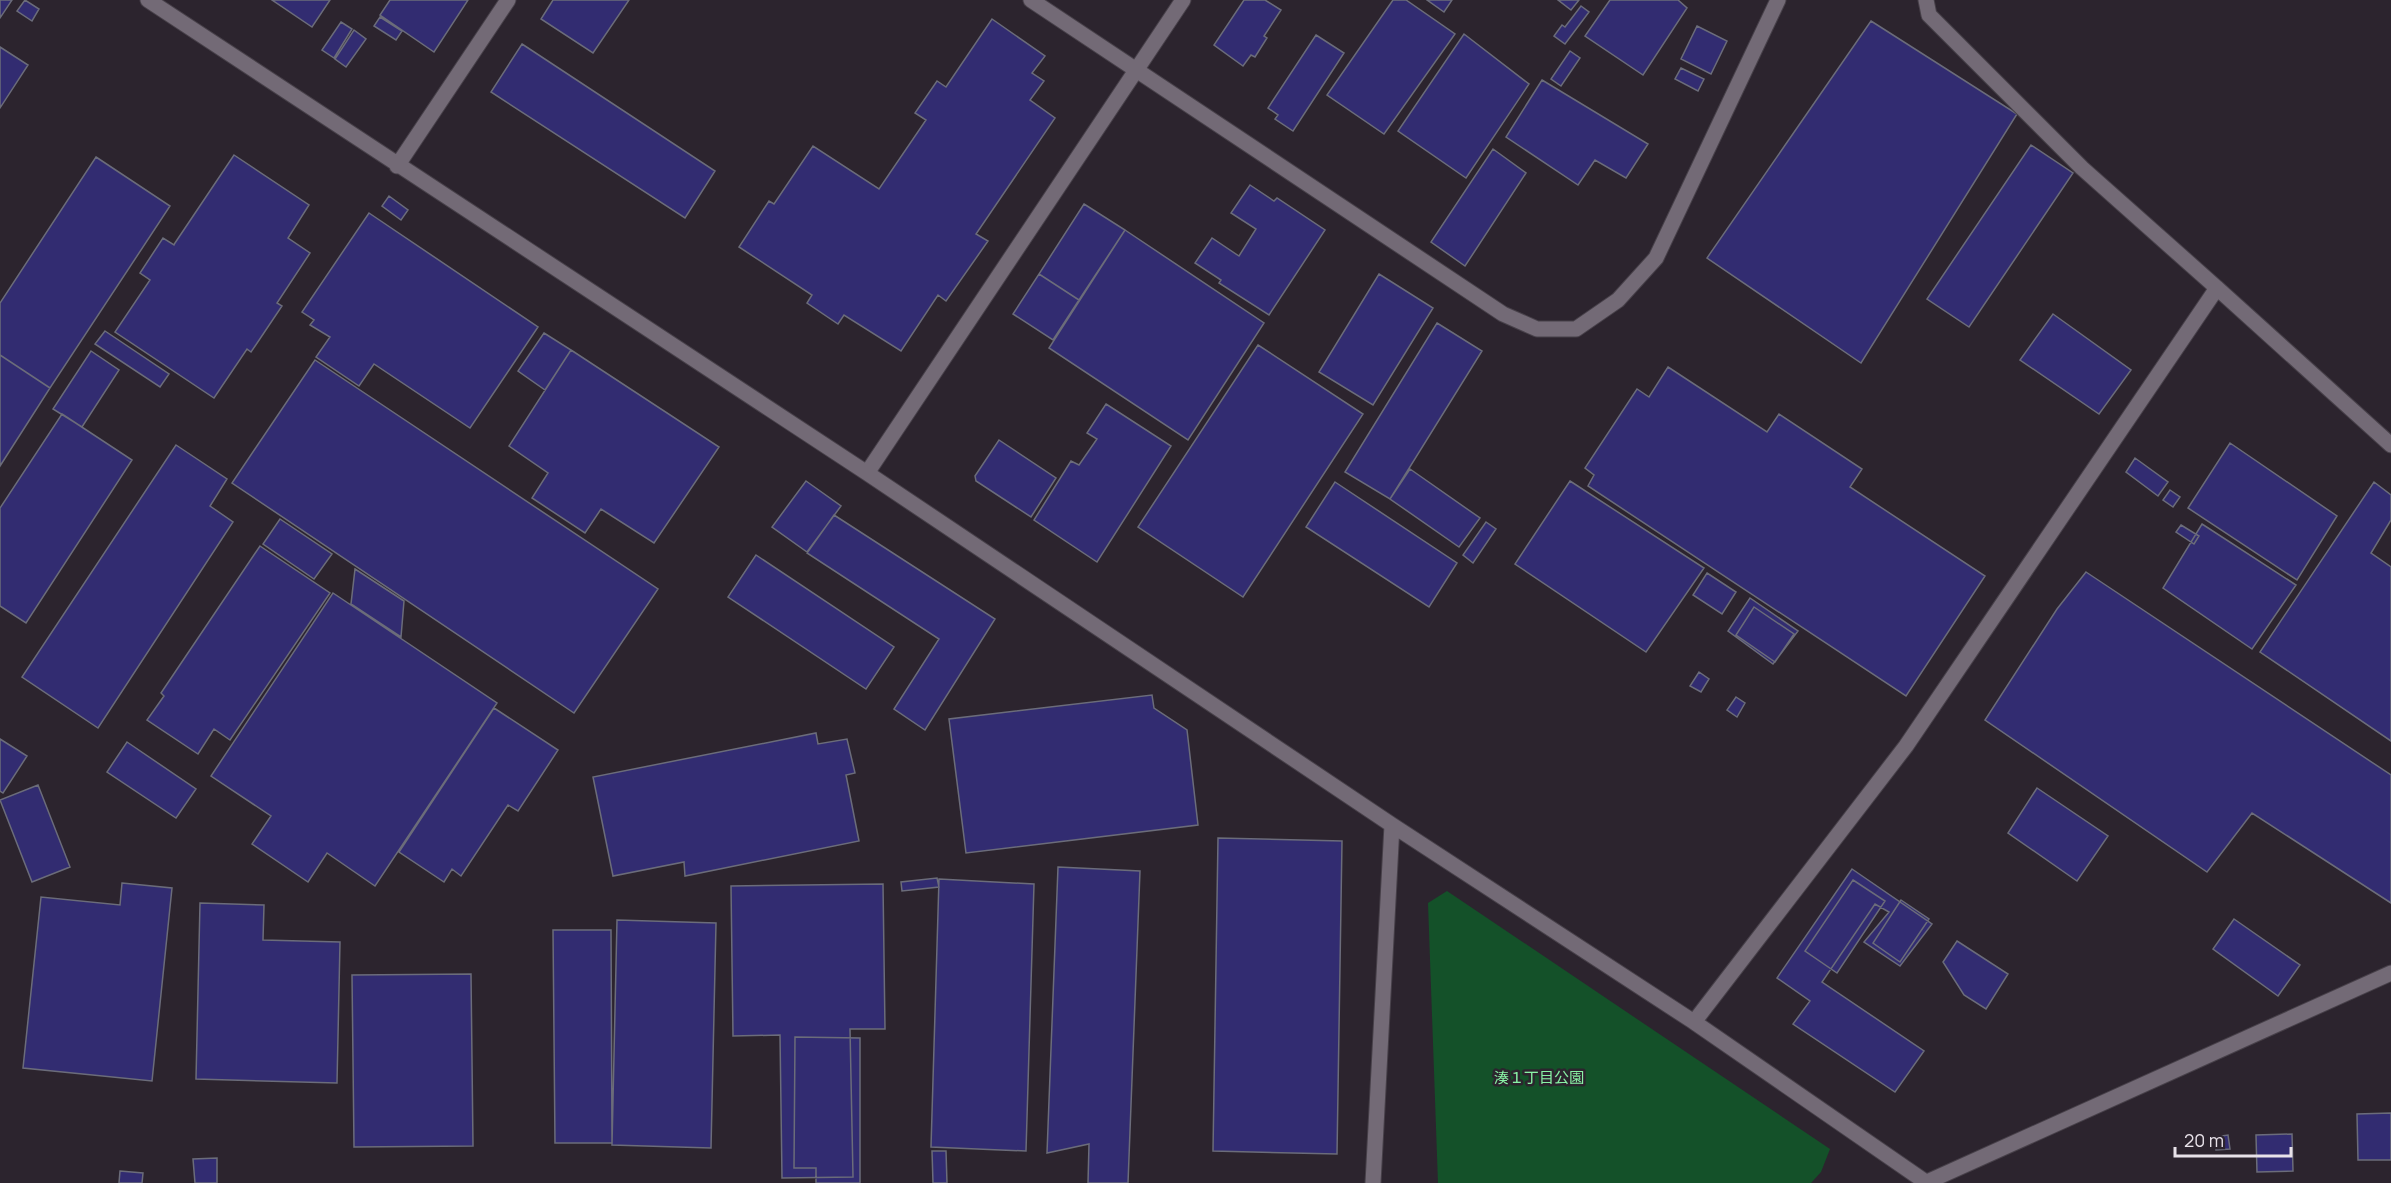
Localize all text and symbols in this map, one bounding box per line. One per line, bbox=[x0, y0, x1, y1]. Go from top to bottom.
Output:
park label: 湊１丁目公園 bbox=[1494, 1067, 1584, 1088]
scale bar bbox=[2175, 1120, 2290, 1158]
text: 20 m bbox=[2184, 1128, 2224, 1152]

